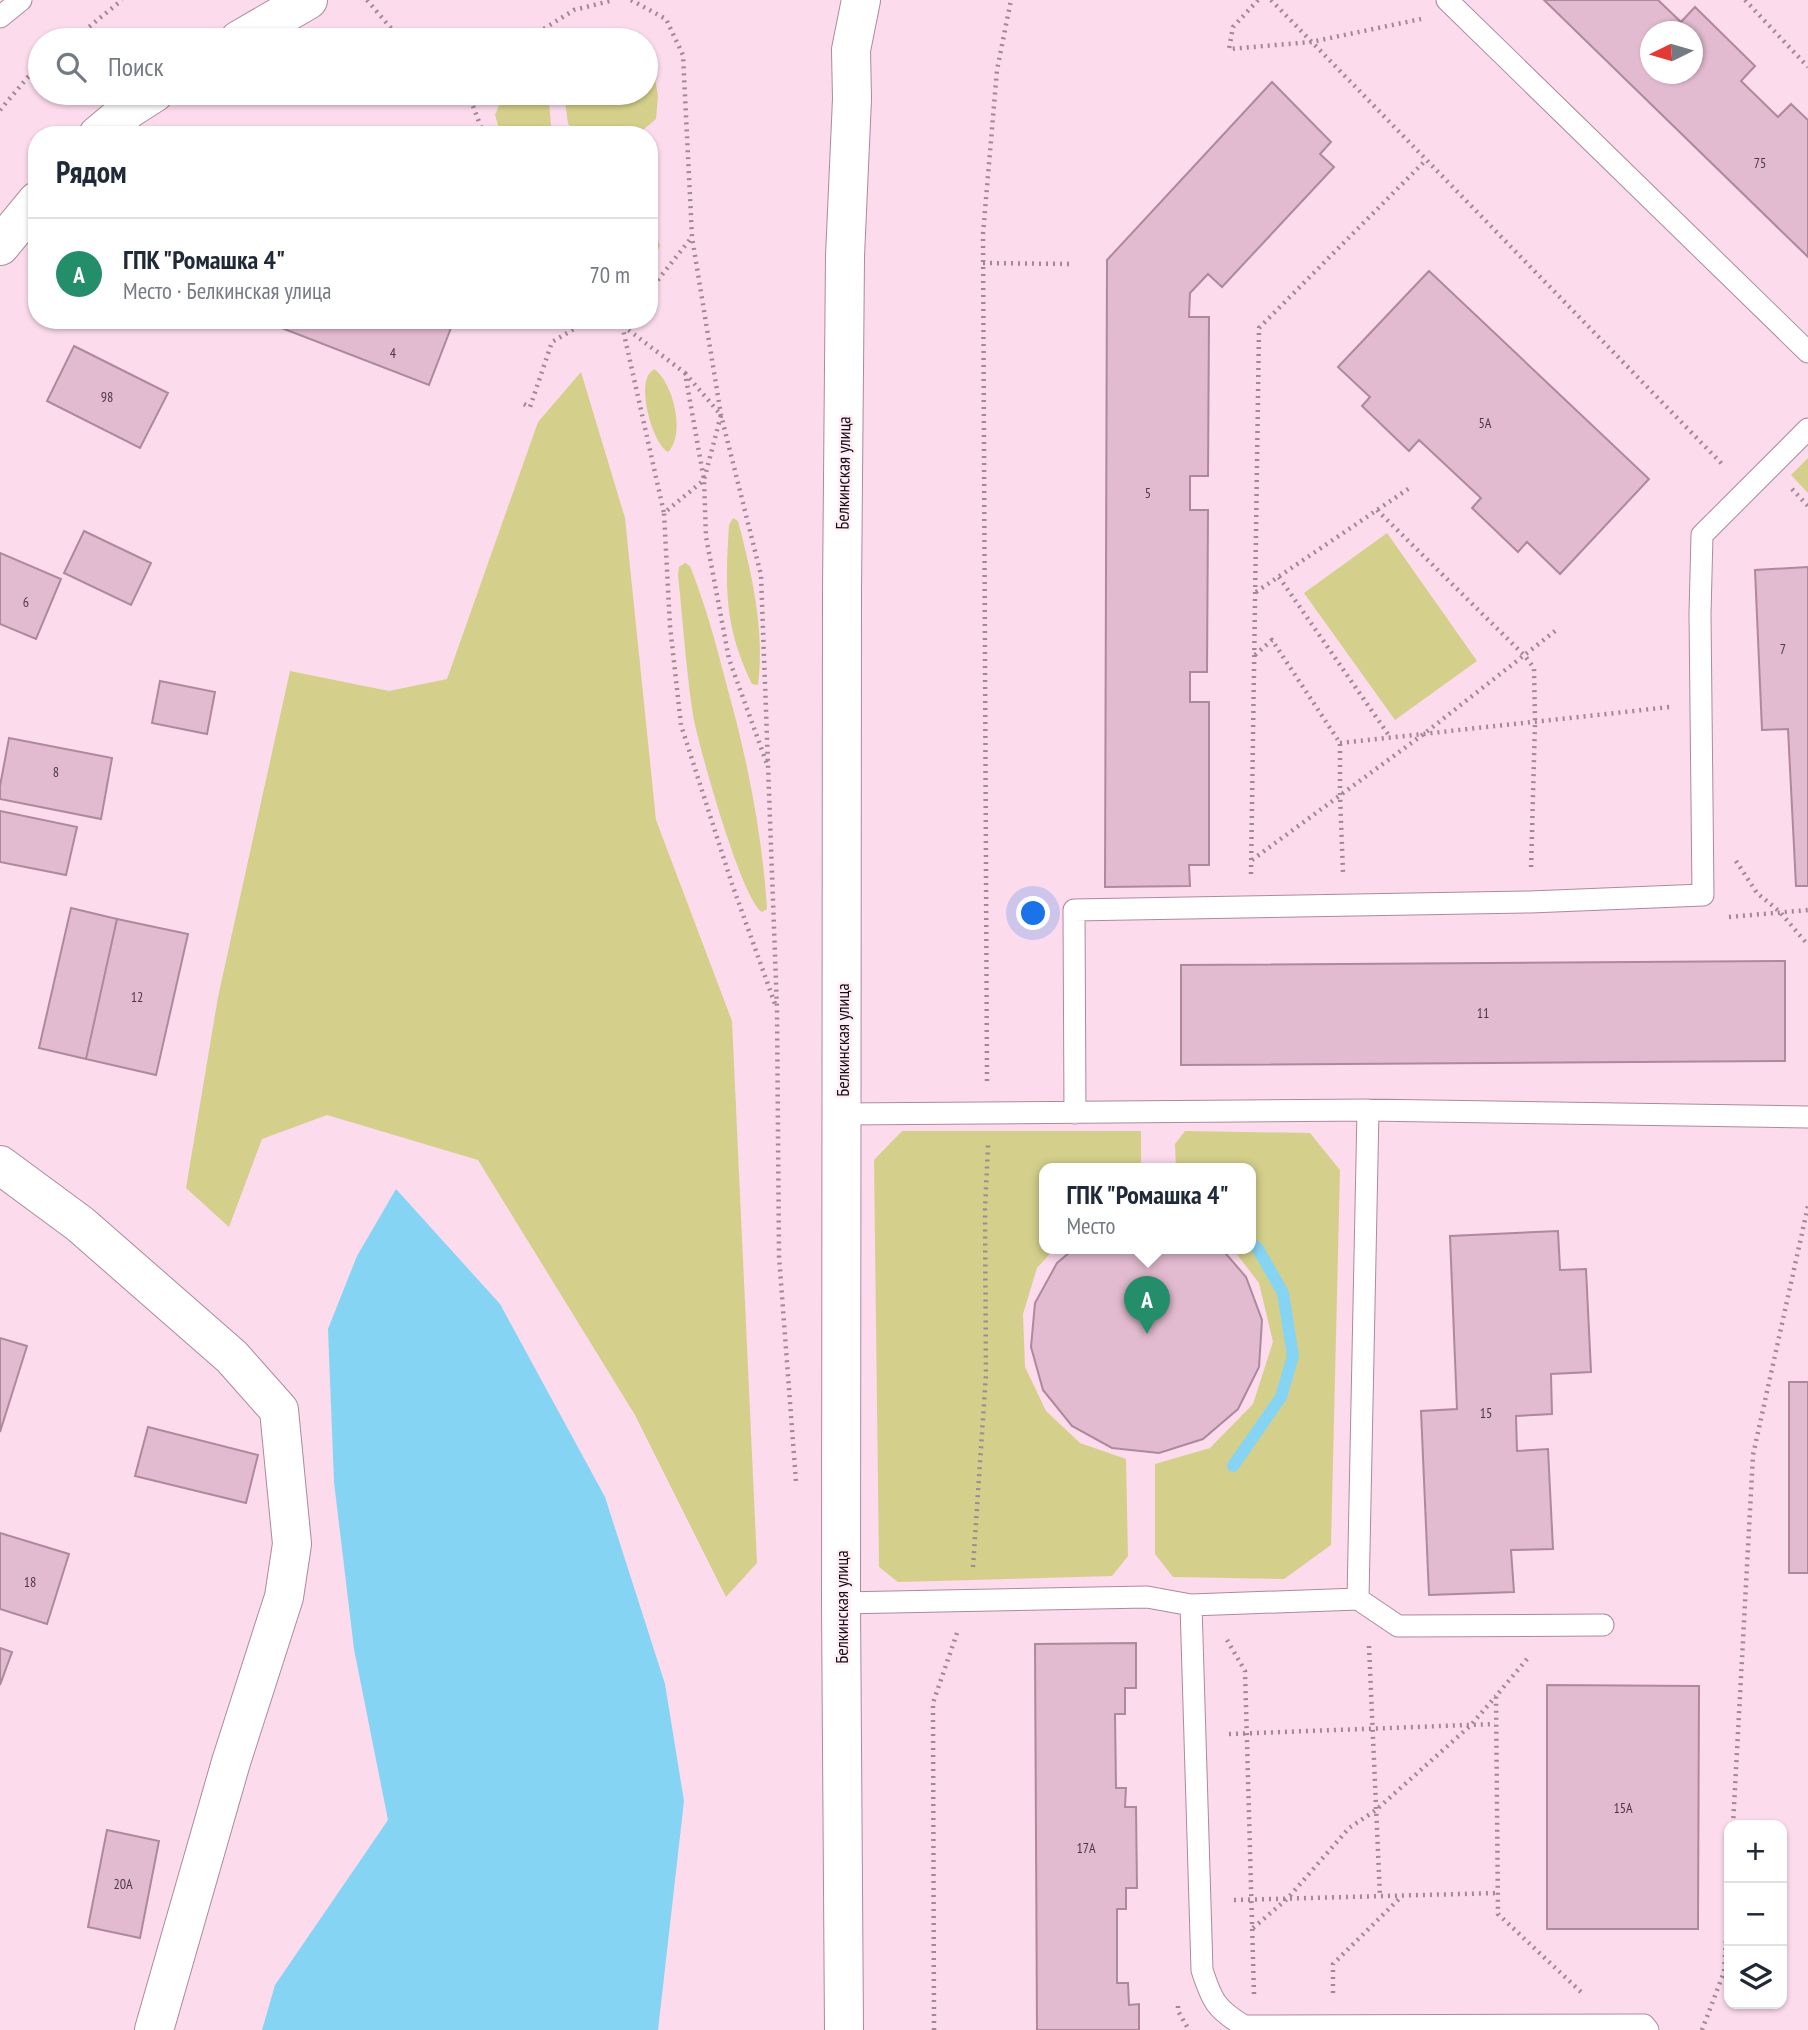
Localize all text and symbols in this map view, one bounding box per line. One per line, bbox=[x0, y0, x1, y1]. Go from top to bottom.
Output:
north arrow bbox=[1640, 21, 1703, 84]
search box bbox=[28, 28, 658, 105]
icon: search bbox=[52, 48, 90, 86]
text: Поиск bbox=[108, 50, 164, 83]
text: Рядом bbox=[56, 152, 127, 191]
house number: 75 bbox=[1754, 154, 1766, 172]
text: ГПК "Ромашка 4" bbox=[123, 243, 285, 276]
text: A bbox=[73, 260, 85, 289]
text: 70 m bbox=[589, 260, 630, 289]
text: Место · Белкинская улица bbox=[123, 276, 331, 305]
house number: 4 bbox=[390, 344, 397, 362]
house number: 98 bbox=[101, 388, 113, 406]
house number: 5А bbox=[1479, 414, 1492, 432]
street label: Белкинская улица bbox=[831, 416, 855, 530]
house number: 5 bbox=[1145, 484, 1151, 502]
house number: 6 bbox=[23, 593, 29, 611]
house number: 7 bbox=[1780, 640, 1786, 658]
house number: 8 bbox=[53, 763, 59, 781]
your location bbox=[1016, 896, 1050, 930]
street label: Белкинская улица bbox=[831, 983, 854, 1097]
house number: 12 bbox=[131, 988, 143, 1006]
house number: 11 bbox=[1477, 1004, 1489, 1022]
popup bbox=[1039, 1163, 1256, 1254]
text: ГПК "Ромашка 4" bbox=[1066, 1178, 1229, 1211]
text: Место bbox=[1066, 1211, 1115, 1240]
pin: A bbox=[1124, 1276, 1170, 1334]
house number: 15 bbox=[1480, 1404, 1492, 1422]
street label: Белкинская улица bbox=[830, 1550, 853, 1664]
house number: 18 bbox=[24, 1573, 36, 1591]
house number: 15А bbox=[1613, 1799, 1633, 1817]
map controls bbox=[1724, 1820, 1787, 2009]
button: + bbox=[1724, 1820, 1787, 1883]
house number: 17А bbox=[1076, 1839, 1096, 1857]
house number: 20А bbox=[113, 1875, 133, 1893]
button: − bbox=[1724, 1883, 1787, 1946]
button: layers bbox=[1724, 1946, 1787, 2009]

